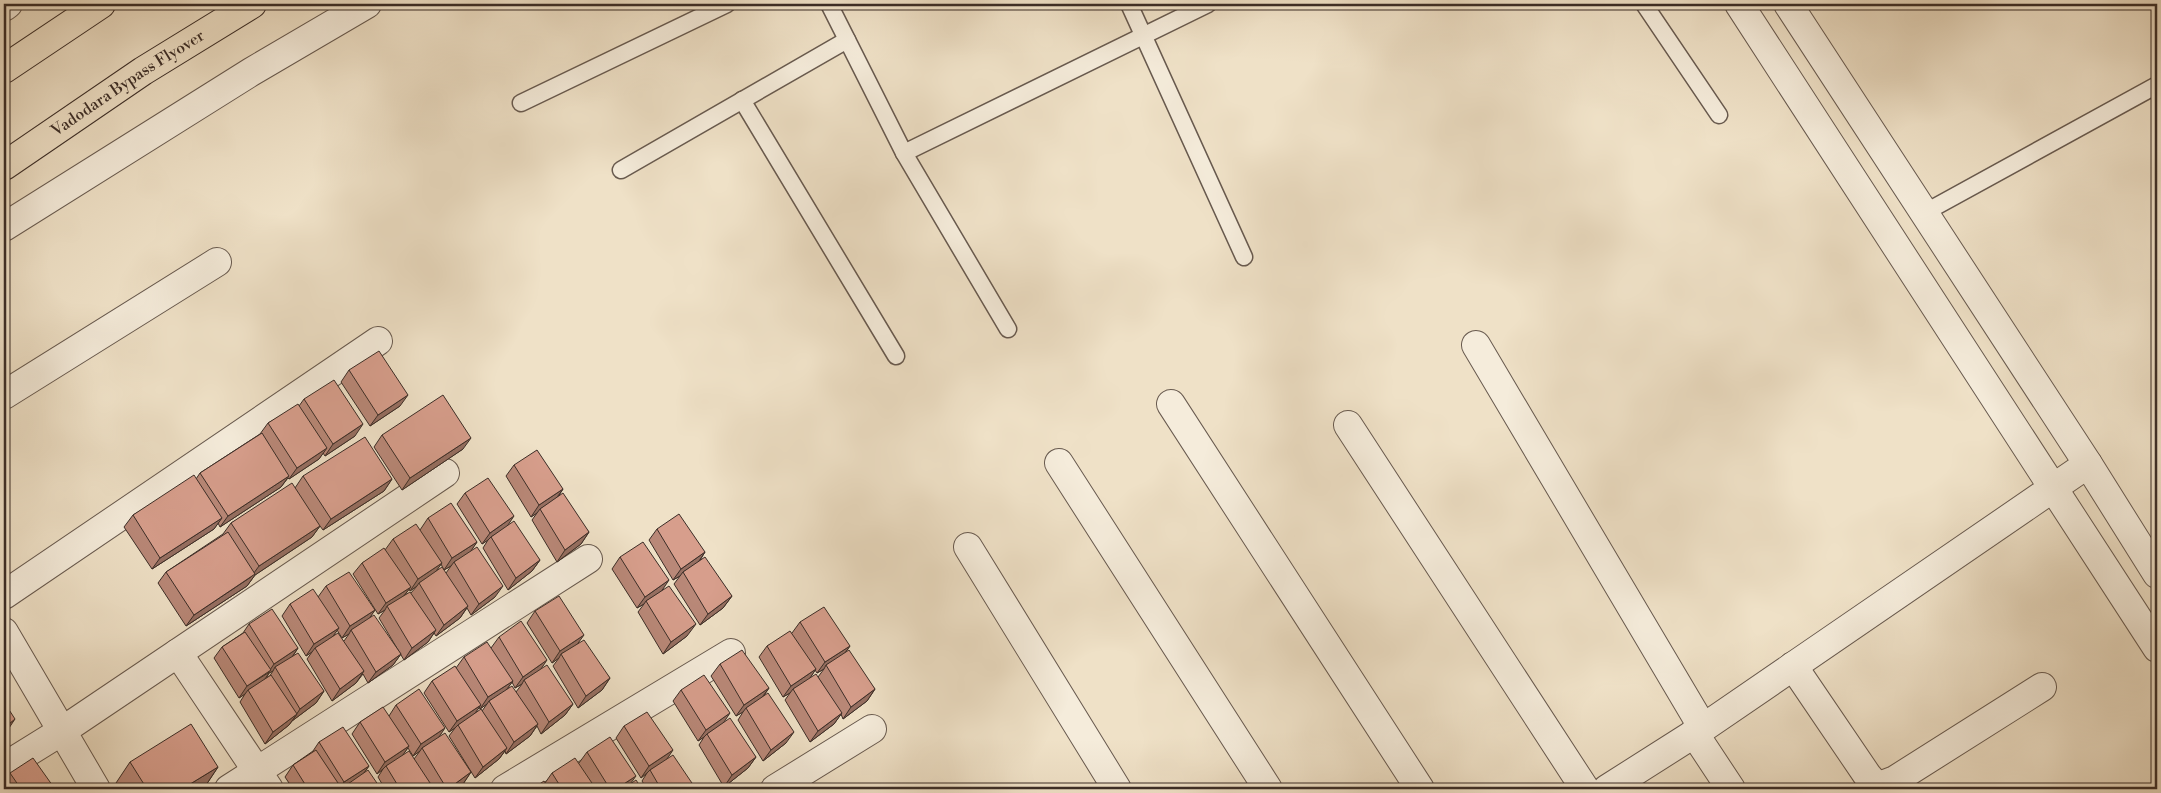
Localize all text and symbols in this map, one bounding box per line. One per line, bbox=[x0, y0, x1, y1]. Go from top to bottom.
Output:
street label: Vadodara Bypass Flyover bbox=[47, 26, 208, 141]

